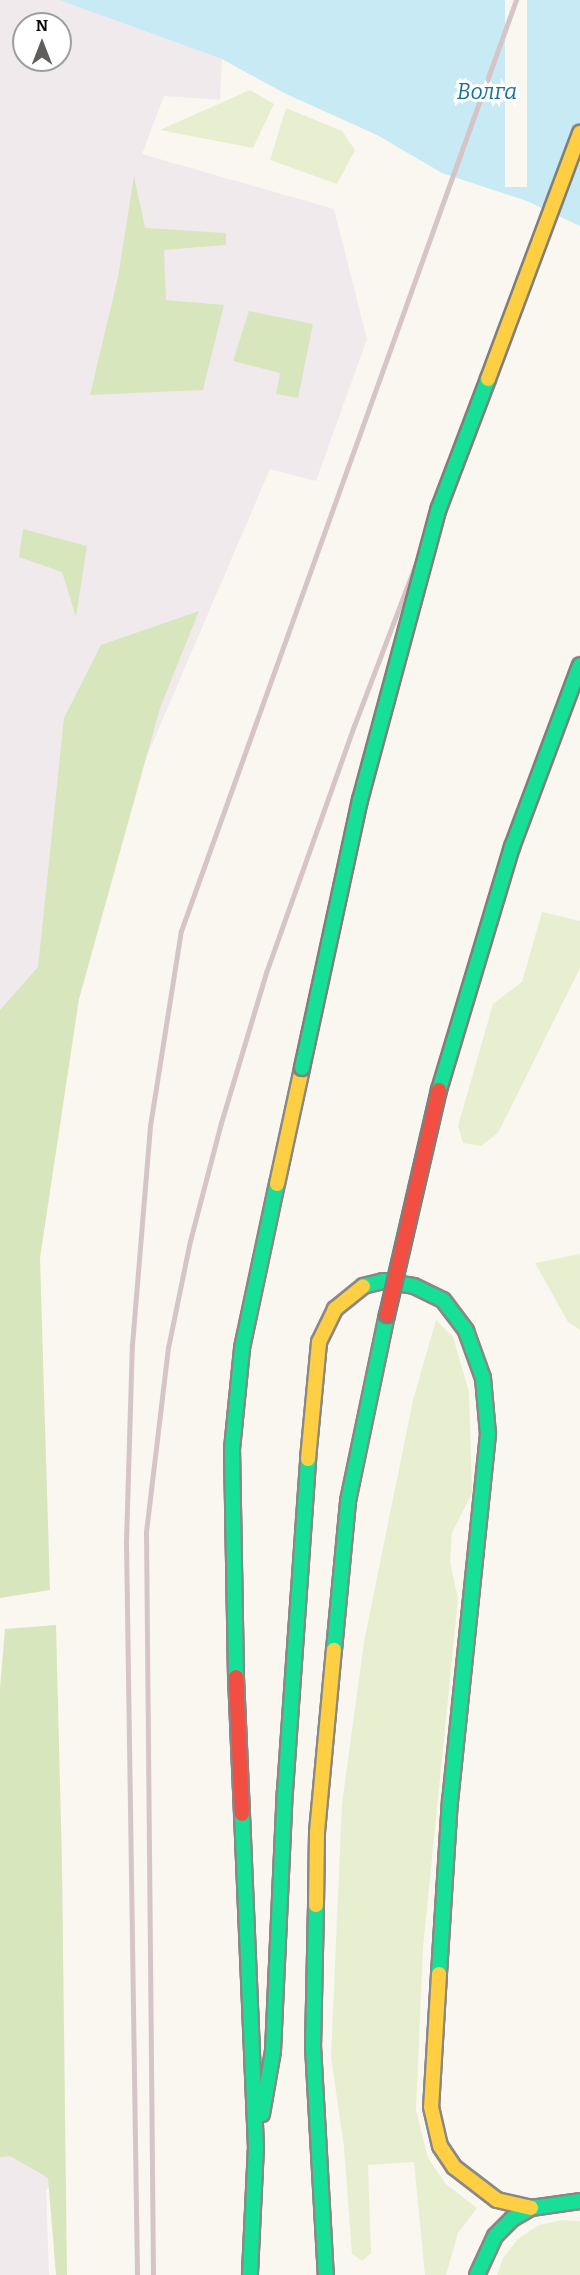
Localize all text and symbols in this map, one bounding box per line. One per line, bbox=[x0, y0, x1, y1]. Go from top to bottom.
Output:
north arrow bbox=[12, 12, 72, 72]
text: N bbox=[36, 16, 48, 35]
water label: Волга bbox=[457, 79, 517, 105]

